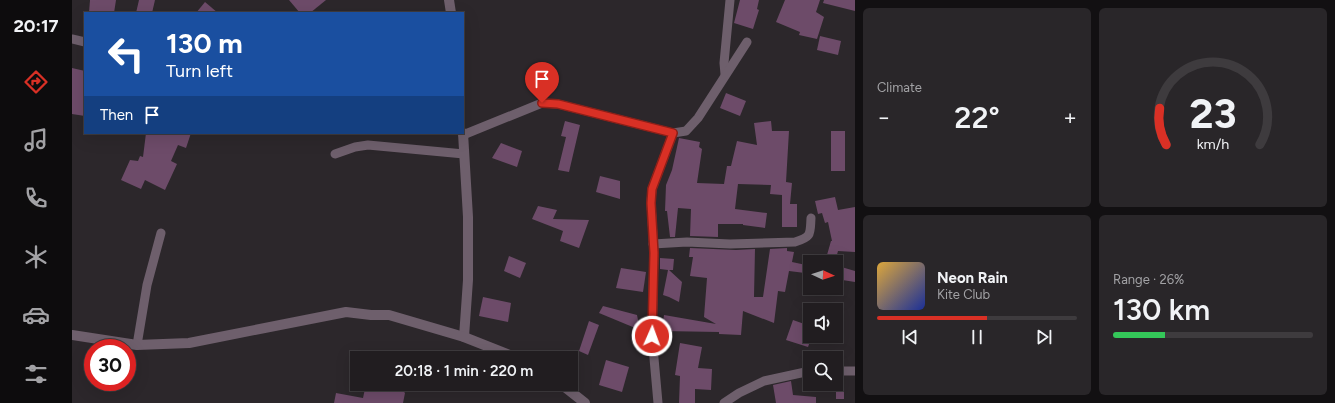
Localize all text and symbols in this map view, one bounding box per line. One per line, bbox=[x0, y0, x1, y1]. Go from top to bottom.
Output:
text: 20:17 bbox=[13, 15, 59, 37]
text: 130 m bbox=[166, 26, 243, 60]
icon: left bbox=[100, 28, 152, 80]
text: Turn left bbox=[166, 60, 233, 82]
pin bbox=[525, 62, 559, 103]
icon: directions bbox=[22, 68, 50, 96]
icon: arrive bbox=[531, 68, 553, 90]
text: Climate bbox=[877, 80, 922, 95]
text: 23 bbox=[1189, 88, 1237, 138]
text: 22° bbox=[954, 99, 1000, 136]
icon: arrive bbox=[141, 104, 163, 126]
text: − bbox=[877, 104, 891, 131]
text: + bbox=[1063, 104, 1077, 131]
text: Then bbox=[100, 106, 133, 124]
icon: music bbox=[22, 126, 50, 154]
text: km/h bbox=[1197, 135, 1229, 153]
icon: phone bbox=[22, 184, 50, 212]
icon: climate bbox=[22, 243, 50, 271]
north arrow bbox=[803, 255, 843, 295]
map controls bbox=[803, 255, 843, 391]
text: Neon Rain bbox=[937, 269, 1008, 287]
text: Range · 26% bbox=[1113, 272, 1184, 287]
text: Kite Club bbox=[937, 287, 990, 302]
text: 130 km bbox=[1113, 291, 1210, 328]
icon: car bbox=[22, 301, 50, 329]
button: sound bbox=[803, 303, 843, 343]
position arrow bbox=[631, 315, 673, 357]
icon: previous bbox=[899, 326, 921, 348]
icon: pause bbox=[966, 326, 988, 348]
icon: next bbox=[1033, 326, 1055, 348]
speed limit sign: 30 bbox=[84, 339, 136, 391]
button: search bbox=[803, 351, 843, 391]
icon: filters bbox=[22, 360, 50, 388]
text: 20:18 · 1 min · 220 m bbox=[395, 362, 533, 380]

